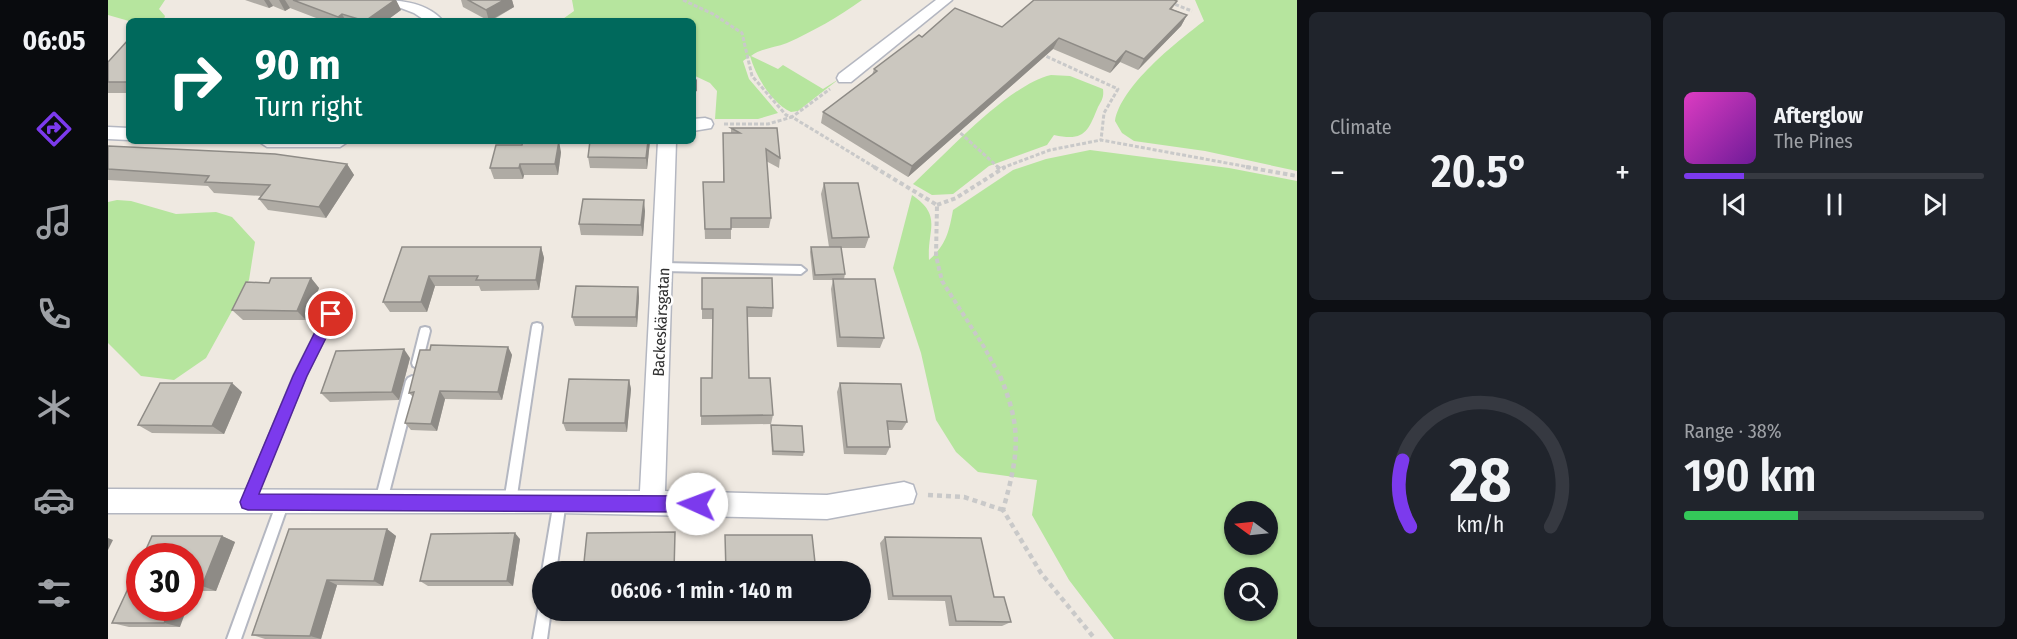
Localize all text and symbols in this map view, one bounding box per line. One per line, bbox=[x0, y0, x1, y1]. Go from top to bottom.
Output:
text: 06:05 bbox=[22, 25, 86, 57]
text: 90 m bbox=[255, 40, 340, 90]
icon: right bbox=[156, 42, 234, 120]
text: Turn right bbox=[255, 91, 363, 123]
text: Afterglow bbox=[1774, 102, 1863, 129]
icon: directions bbox=[33, 108, 75, 150]
text: Climate bbox=[1330, 115, 1392, 139]
text: The Pines bbox=[1774, 129, 1853, 153]
text: 20.5° bbox=[1431, 145, 1529, 199]
text: − bbox=[1330, 153, 1345, 193]
text: + bbox=[1615, 153, 1630, 193]
icon: previous bbox=[1718, 188, 1751, 221]
icon: pause bbox=[1818, 188, 1851, 221]
icon: next bbox=[1918, 188, 1951, 221]
icon: music bbox=[33, 201, 75, 243]
street label: Backeskärsgatan bbox=[649, 267, 673, 377]
pin bbox=[305, 288, 356, 339]
icon: phone bbox=[33, 293, 75, 335]
icon: arrive bbox=[314, 297, 347, 330]
icon: climate bbox=[33, 386, 75, 428]
text: Range · 38% bbox=[1684, 419, 1782, 443]
text: 28 bbox=[1448, 443, 1511, 518]
text: 190 km bbox=[1684, 449, 1816, 503]
position arrow bbox=[665, 472, 729, 536]
icon: car bbox=[33, 479, 75, 521]
north arrow bbox=[1224, 501, 1278, 555]
map controls bbox=[1224, 501, 1278, 621]
text: km/h bbox=[1456, 512, 1504, 538]
speed limit sign: 30 bbox=[126, 543, 204, 621]
button: search bbox=[1224, 567, 1278, 621]
icon: filters bbox=[33, 572, 75, 614]
text: 06:06 · 1 min · 140 m bbox=[611, 577, 792, 604]

